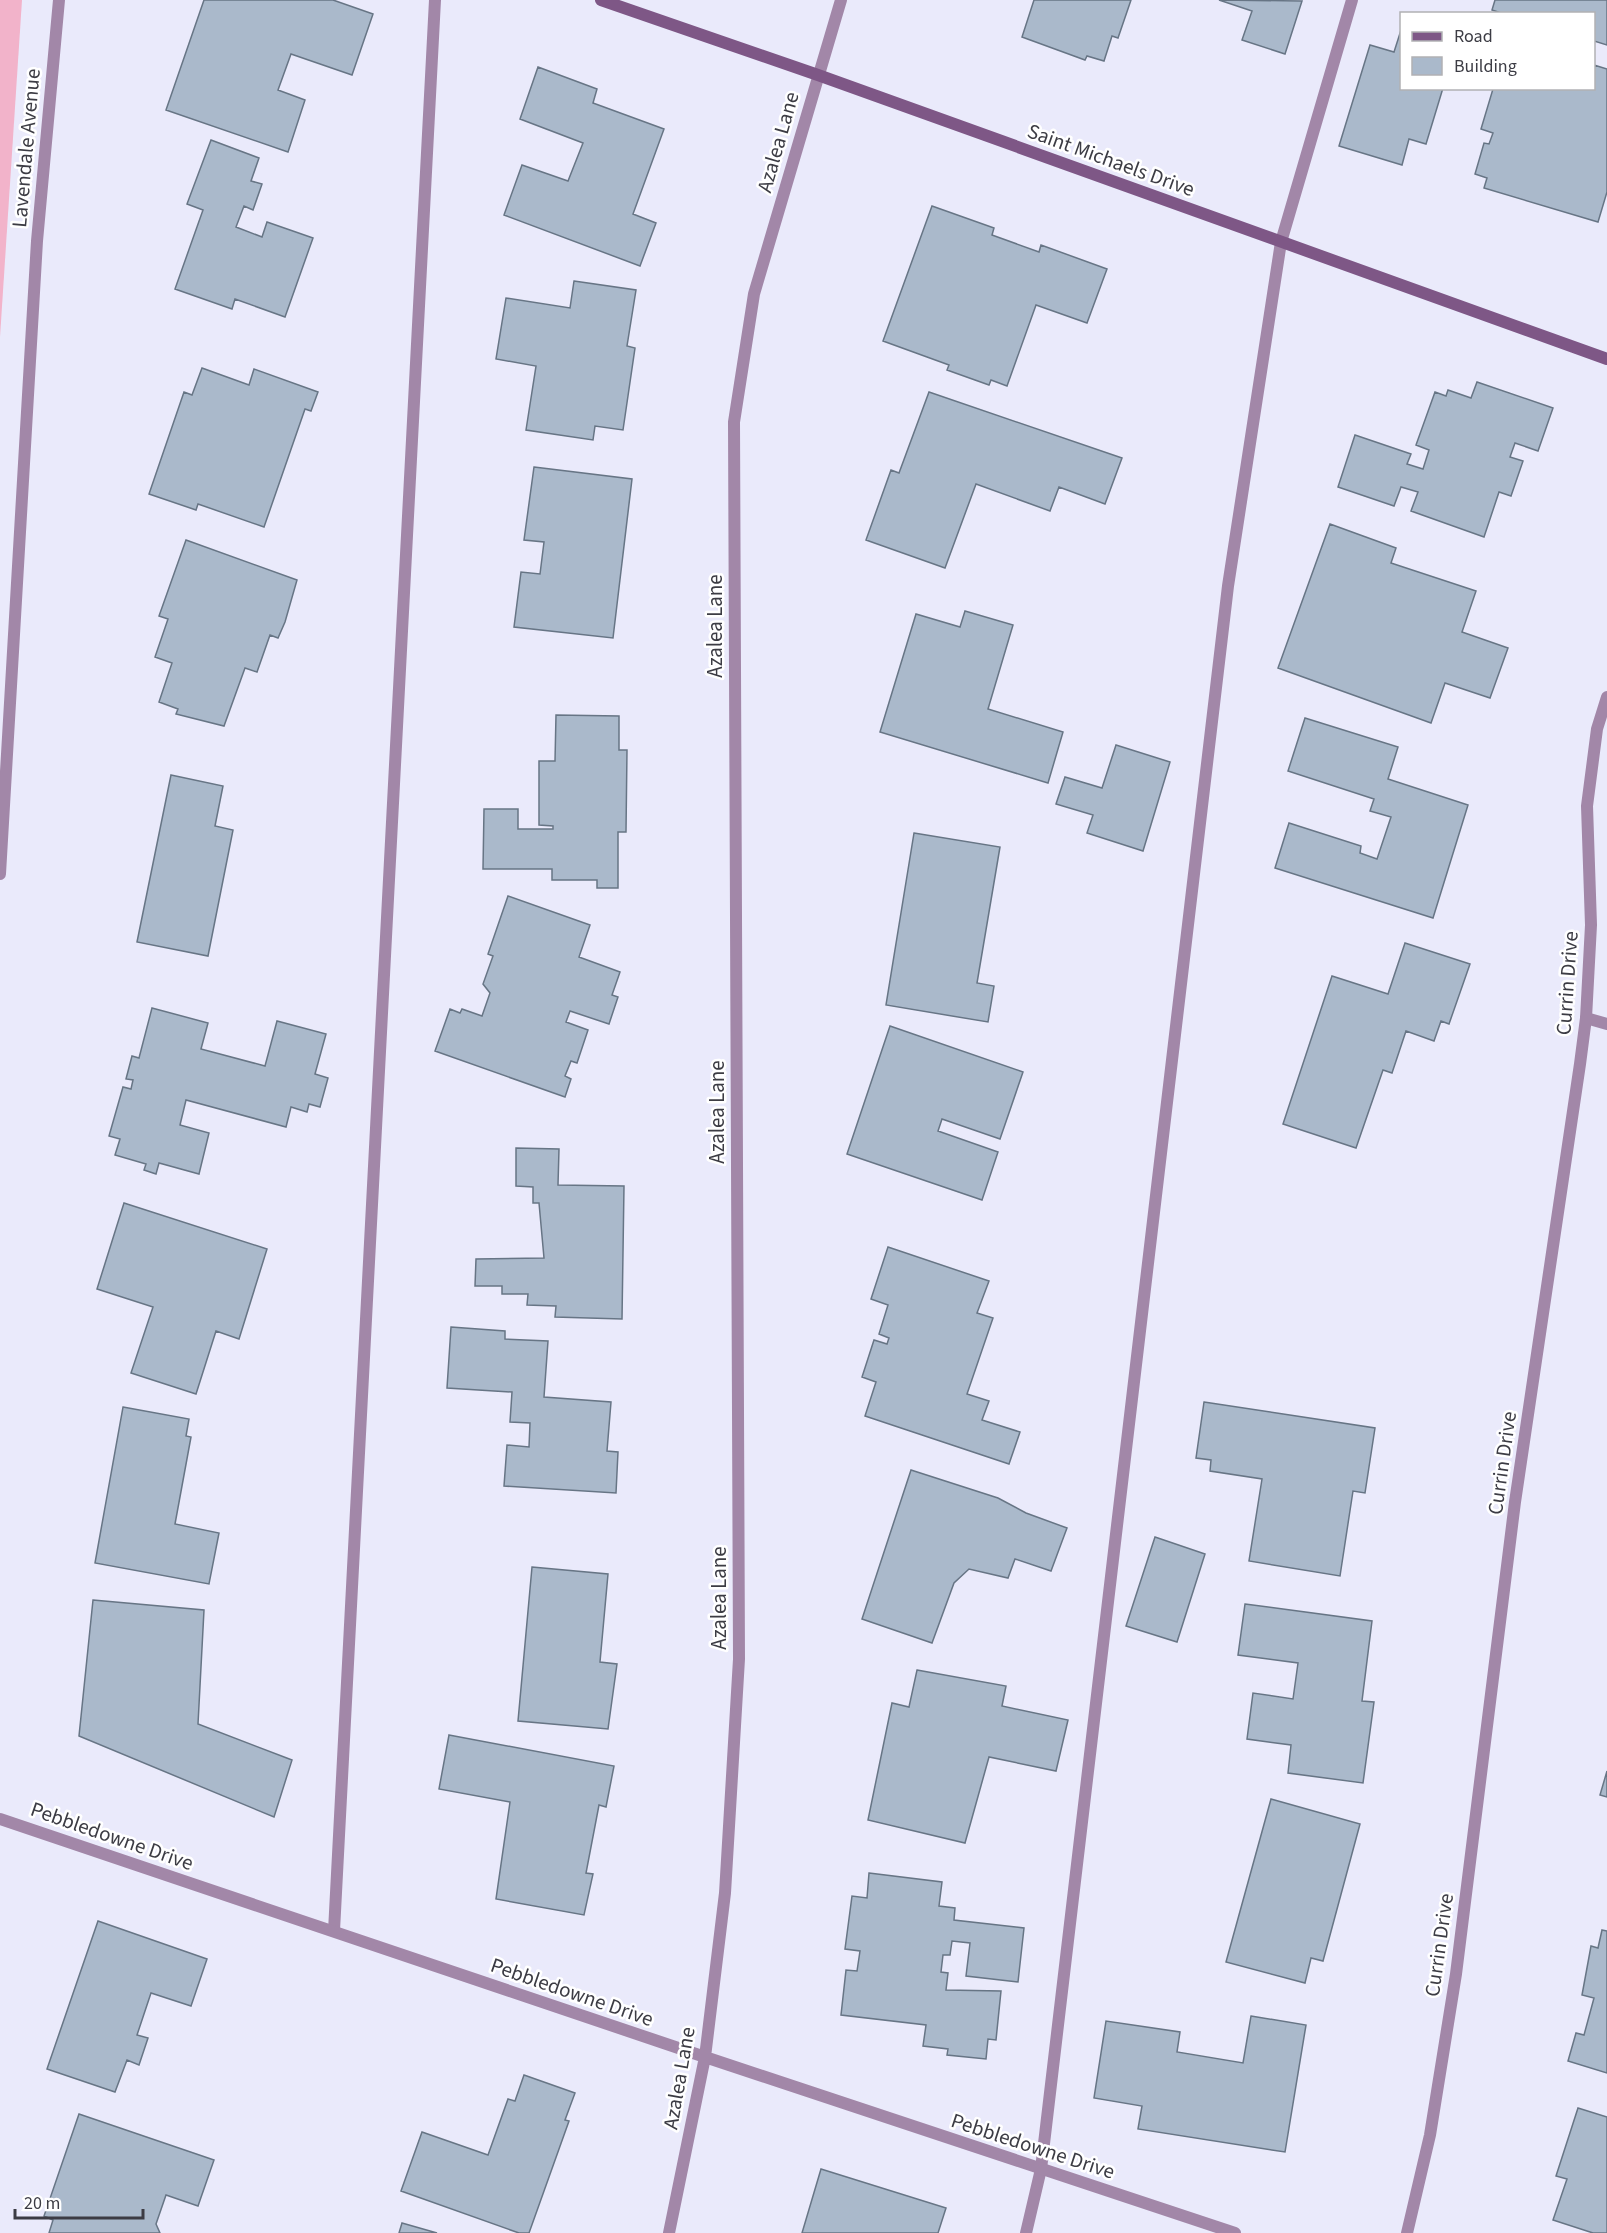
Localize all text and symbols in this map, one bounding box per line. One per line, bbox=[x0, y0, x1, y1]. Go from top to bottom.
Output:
legend bbox=[1400, 12, 1595, 90]
text: Road bbox=[1454, 24, 1493, 49]
text: Building bbox=[1454, 54, 1517, 79]
street label: Lavendale Avenue bbox=[4, 67, 48, 229]
street label: Azalea Lane bbox=[749, 88, 807, 196]
street label: Saint Michaels Drive bbox=[1023, 116, 1199, 204]
street label: Azalea Lane bbox=[700, 574, 730, 678]
street label: Currin Drive bbox=[1548, 930, 1586, 1036]
street label: Azalea Lane bbox=[702, 1060, 732, 1164]
street label: Currin Drive bbox=[1480, 1409, 1524, 1517]
street label: Azalea Lane bbox=[704, 1546, 734, 1650]
street label: Pebbledowne Drive bbox=[27, 1794, 197, 1878]
street label: Currin Drive bbox=[1417, 1891, 1461, 1999]
street label: Pebbledowne Drive bbox=[487, 1950, 657, 2034]
street label: Azalea Lane bbox=[655, 2024, 703, 2132]
street label: Pebbledowne Drive bbox=[947, 2105, 1119, 2187]
scale bar bbox=[15, 2182, 142, 2220]
text: 20 m bbox=[24, 2191, 60, 2216]

